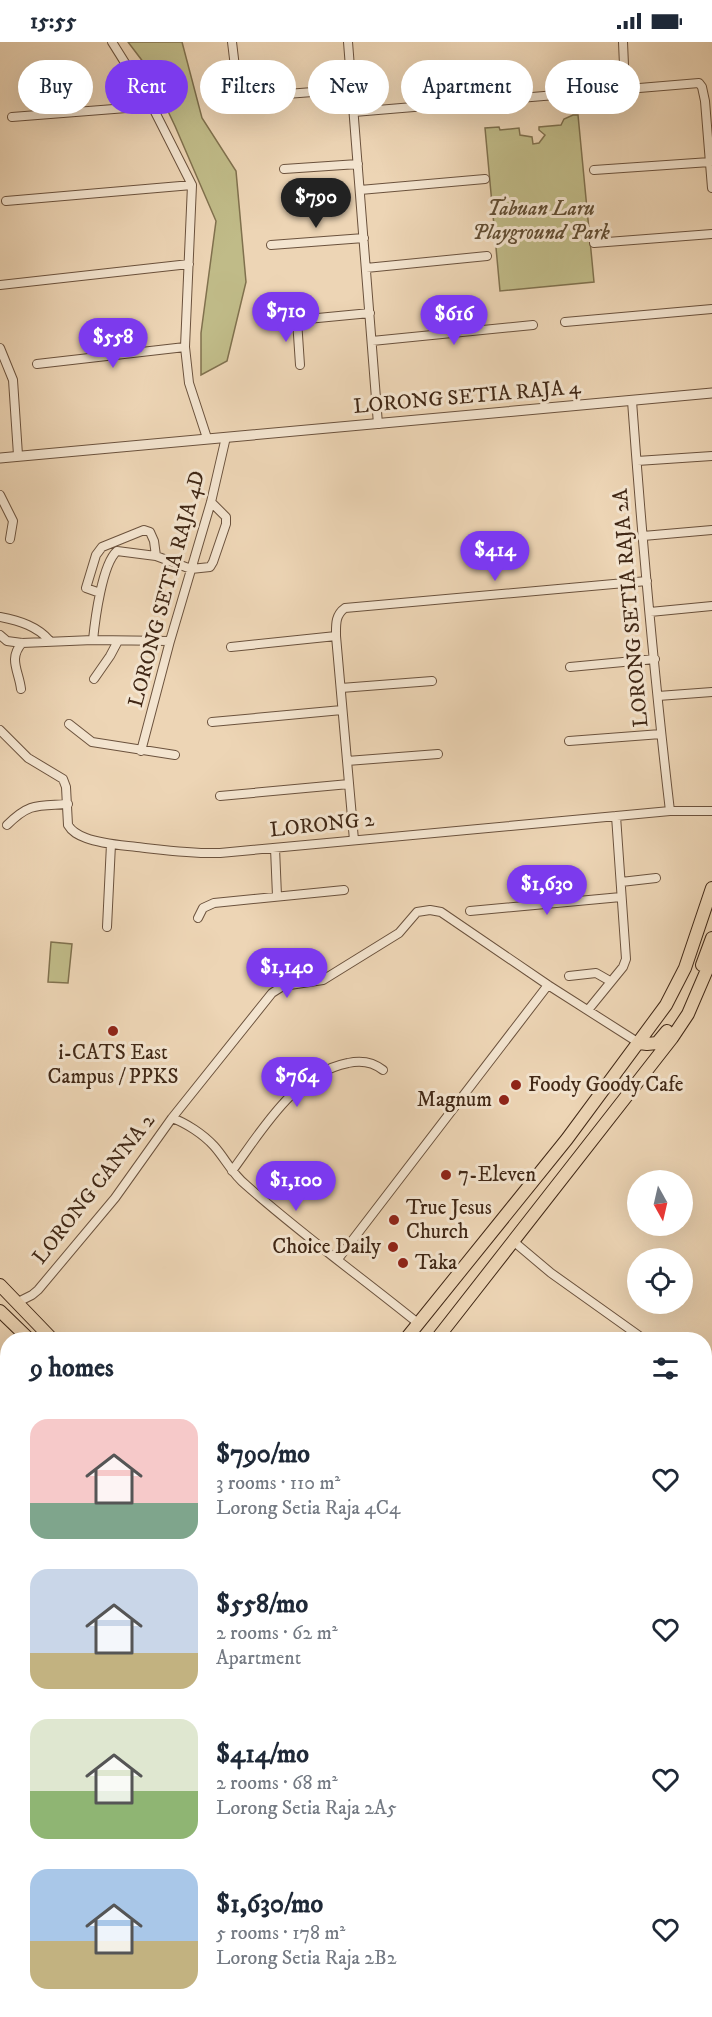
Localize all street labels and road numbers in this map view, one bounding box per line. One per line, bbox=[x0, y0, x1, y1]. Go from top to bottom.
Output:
street label: LORONG SETIA RAJA 4 bbox=[352, 374, 583, 420]
street label: LORONG SETIA RAJA 4D bbox=[123, 468, 211, 710]
street label: LORONG SETIA RAJA 2A bbox=[608, 487, 654, 728]
street label: LORONG 2 bbox=[269, 807, 376, 843]
street label: LORONG CANNA 2 bbox=[27, 1108, 161, 1269]

